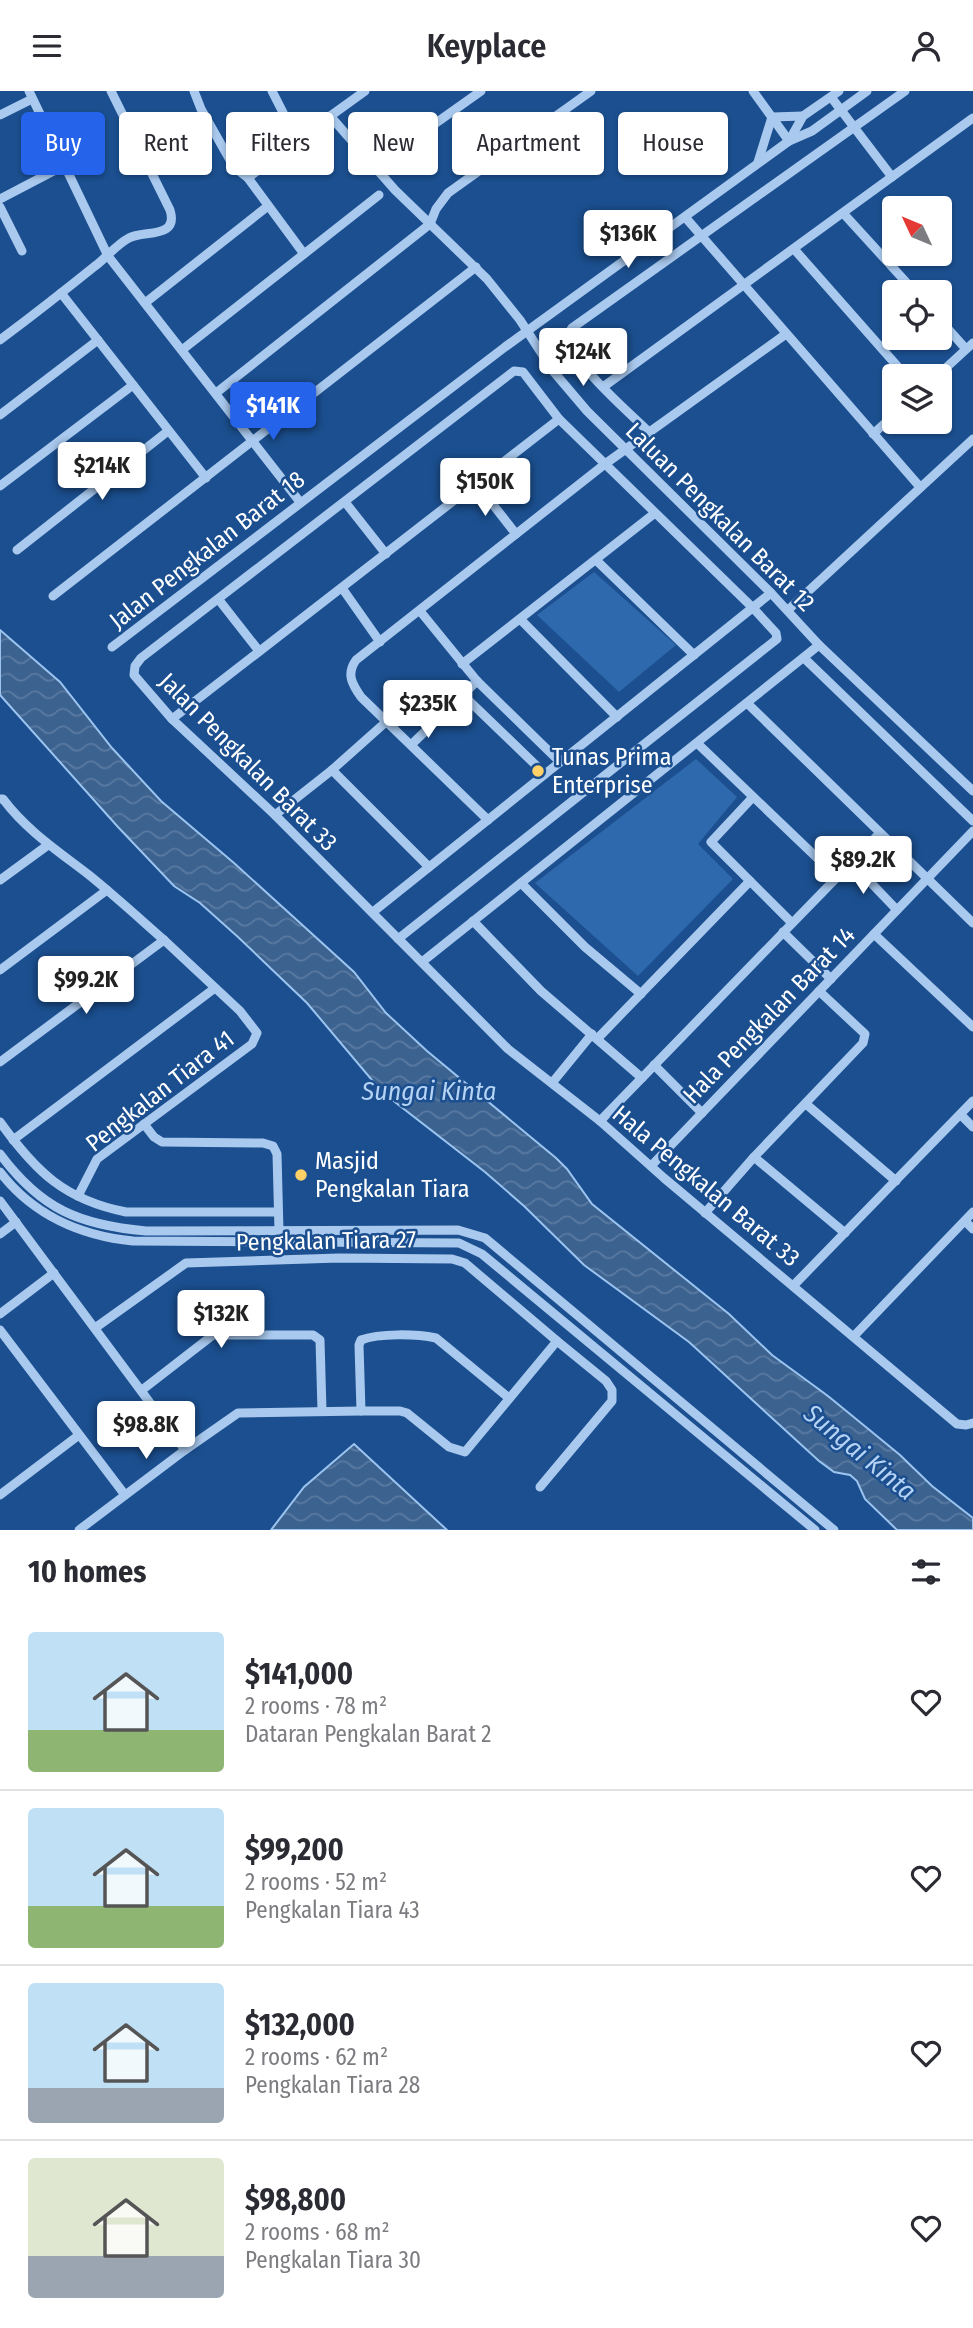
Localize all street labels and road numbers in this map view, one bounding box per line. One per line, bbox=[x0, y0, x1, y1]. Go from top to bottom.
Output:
street label: Laluan Pengkalan Barat 12 bbox=[620, 417, 820, 617]
street label: Jalan Pengkalan Barat 18 bbox=[104, 465, 310, 635]
street label: Jalan Pengkalan Barat 33 bbox=[153, 667, 343, 857]
street label: Hala Pengkalan Barat 14 bbox=[677, 921, 861, 1109]
street label: Pengkalan Tiara 41 bbox=[81, 1025, 239, 1157]
street label: Hala Pengkalan Barat 33 bbox=[607, 1100, 805, 1272]
street label: Pengkalan Tiara 27 bbox=[236, 1225, 417, 1257]

